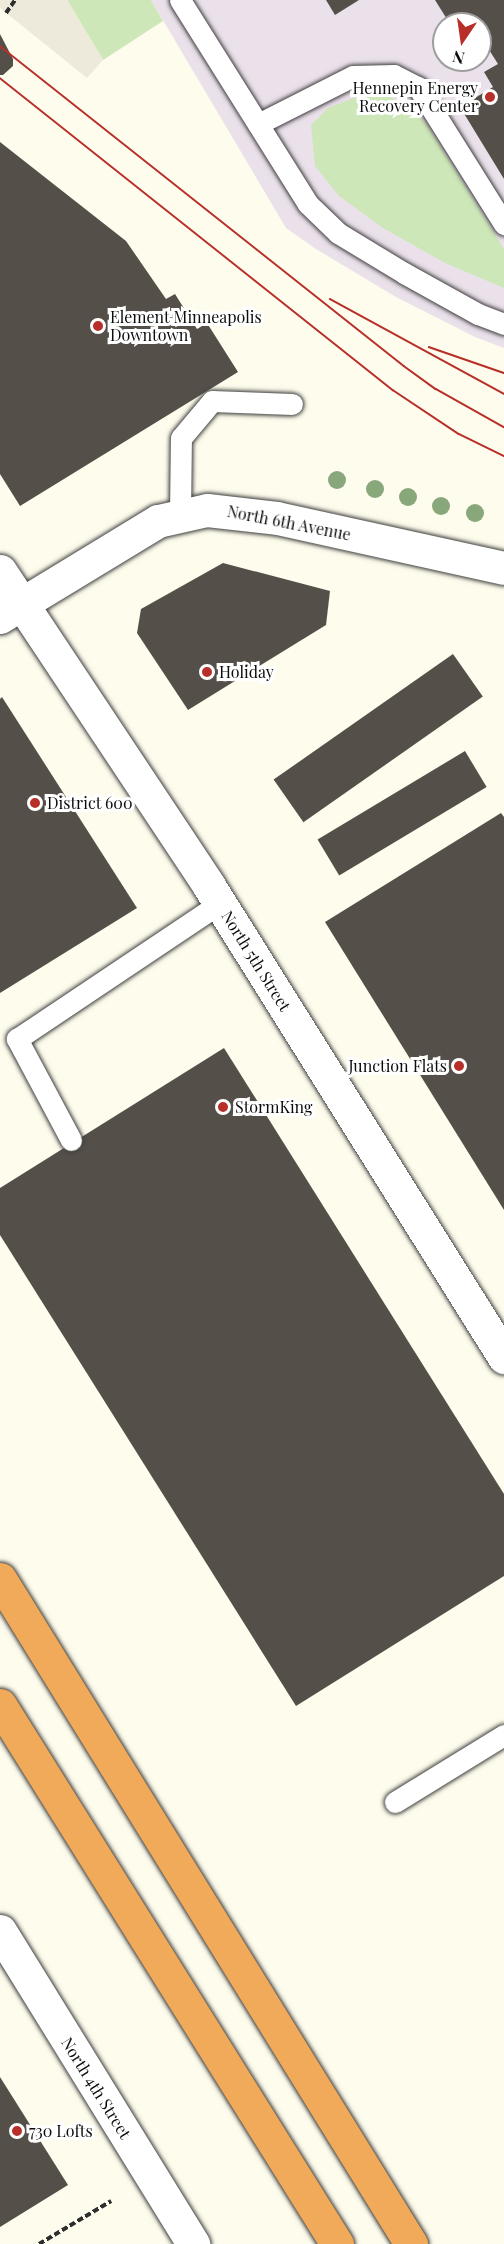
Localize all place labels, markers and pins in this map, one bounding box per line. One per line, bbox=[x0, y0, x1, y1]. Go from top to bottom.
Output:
place label: Hennepin Energy Recovery Center bbox=[353, 78, 478, 116]
marker: Hennepin Energy Recovery Center bbox=[483, 90, 497, 104]
place label: Element Minneapolis Downtown bbox=[110, 307, 262, 345]
marker: Element Minneapolis Downtown bbox=[91, 319, 105, 333]
place label: Holiday bbox=[219, 662, 274, 682]
marker: Holiday bbox=[200, 665, 214, 679]
place label: District 600 bbox=[47, 793, 133, 813]
marker: District 600 bbox=[28, 796, 42, 810]
place label: Junction Flats bbox=[348, 1056, 447, 1076]
marker: Junction Flats bbox=[452, 1059, 466, 1073]
place label: StormKing bbox=[235, 1097, 312, 1117]
marker: StormKing bbox=[216, 1100, 230, 1114]
place label: 730 Lofts bbox=[29, 2121, 93, 2141]
marker: 730 Lofts bbox=[10, 2124, 24, 2138]

